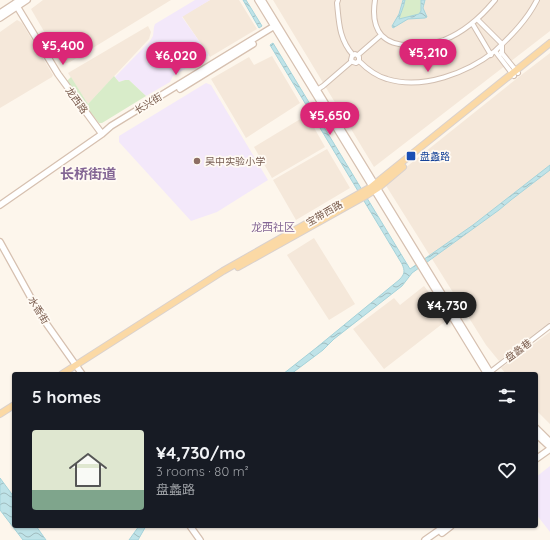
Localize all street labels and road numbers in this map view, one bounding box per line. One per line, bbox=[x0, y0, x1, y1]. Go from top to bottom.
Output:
street label: 龙西路 bbox=[63, 84, 91, 116]
street label: 长兴街 bbox=[132, 90, 164, 117]
street label: 宝带西路 bbox=[304, 198, 345, 229]
street label: 水香街 bbox=[25, 294, 52, 326]
street label: 盘蠡巷 bbox=[502, 336, 534, 365]

